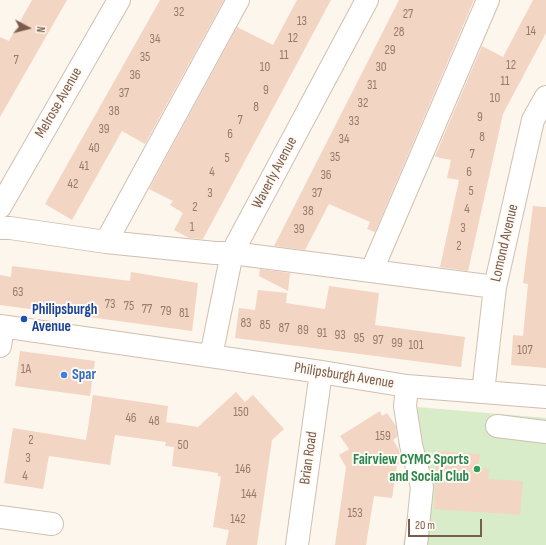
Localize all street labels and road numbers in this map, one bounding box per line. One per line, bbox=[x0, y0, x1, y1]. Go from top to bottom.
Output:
street label: Melrose Avenue bbox=[32, 65, 86, 141]
street label: Waverly Avenue bbox=[249, 134, 301, 212]
street label: Lomond Avenue bbox=[487, 202, 523, 284]
street label: Philipsburgh Avenue bbox=[293, 359, 395, 393]
street label: Brian Road bbox=[296, 430, 322, 486]

